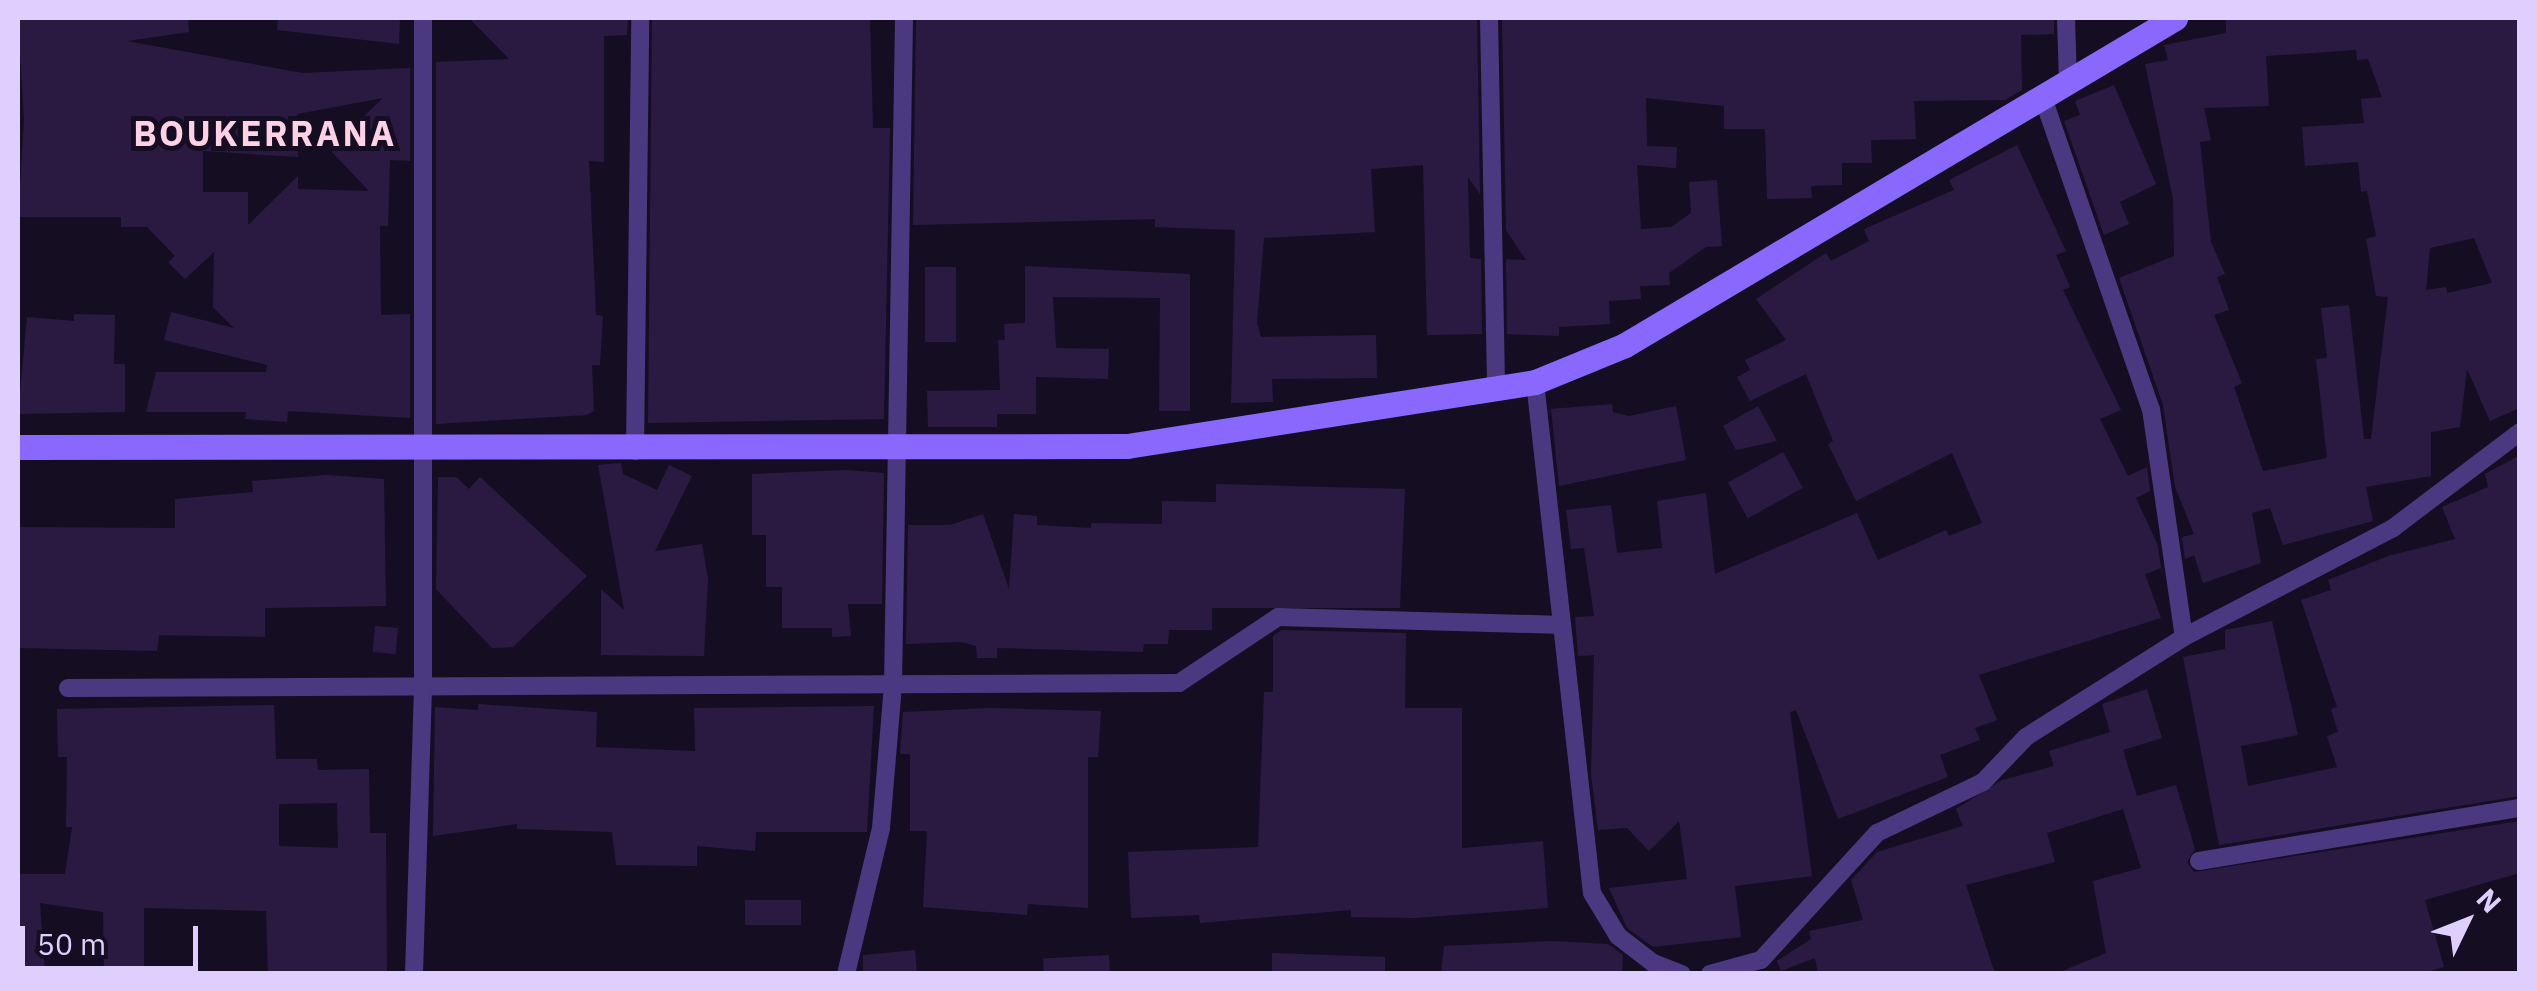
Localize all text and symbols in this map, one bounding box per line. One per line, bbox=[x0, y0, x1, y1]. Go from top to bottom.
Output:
district label: BOUKERRANA bbox=[133, 112, 397, 154]
north arrow bbox=[2417, 871, 2517, 971]
text: N bbox=[2469, 880, 2510, 920]
scale bar bbox=[25, 906, 202, 968]
text: 50 m bbox=[37, 924, 106, 963]

